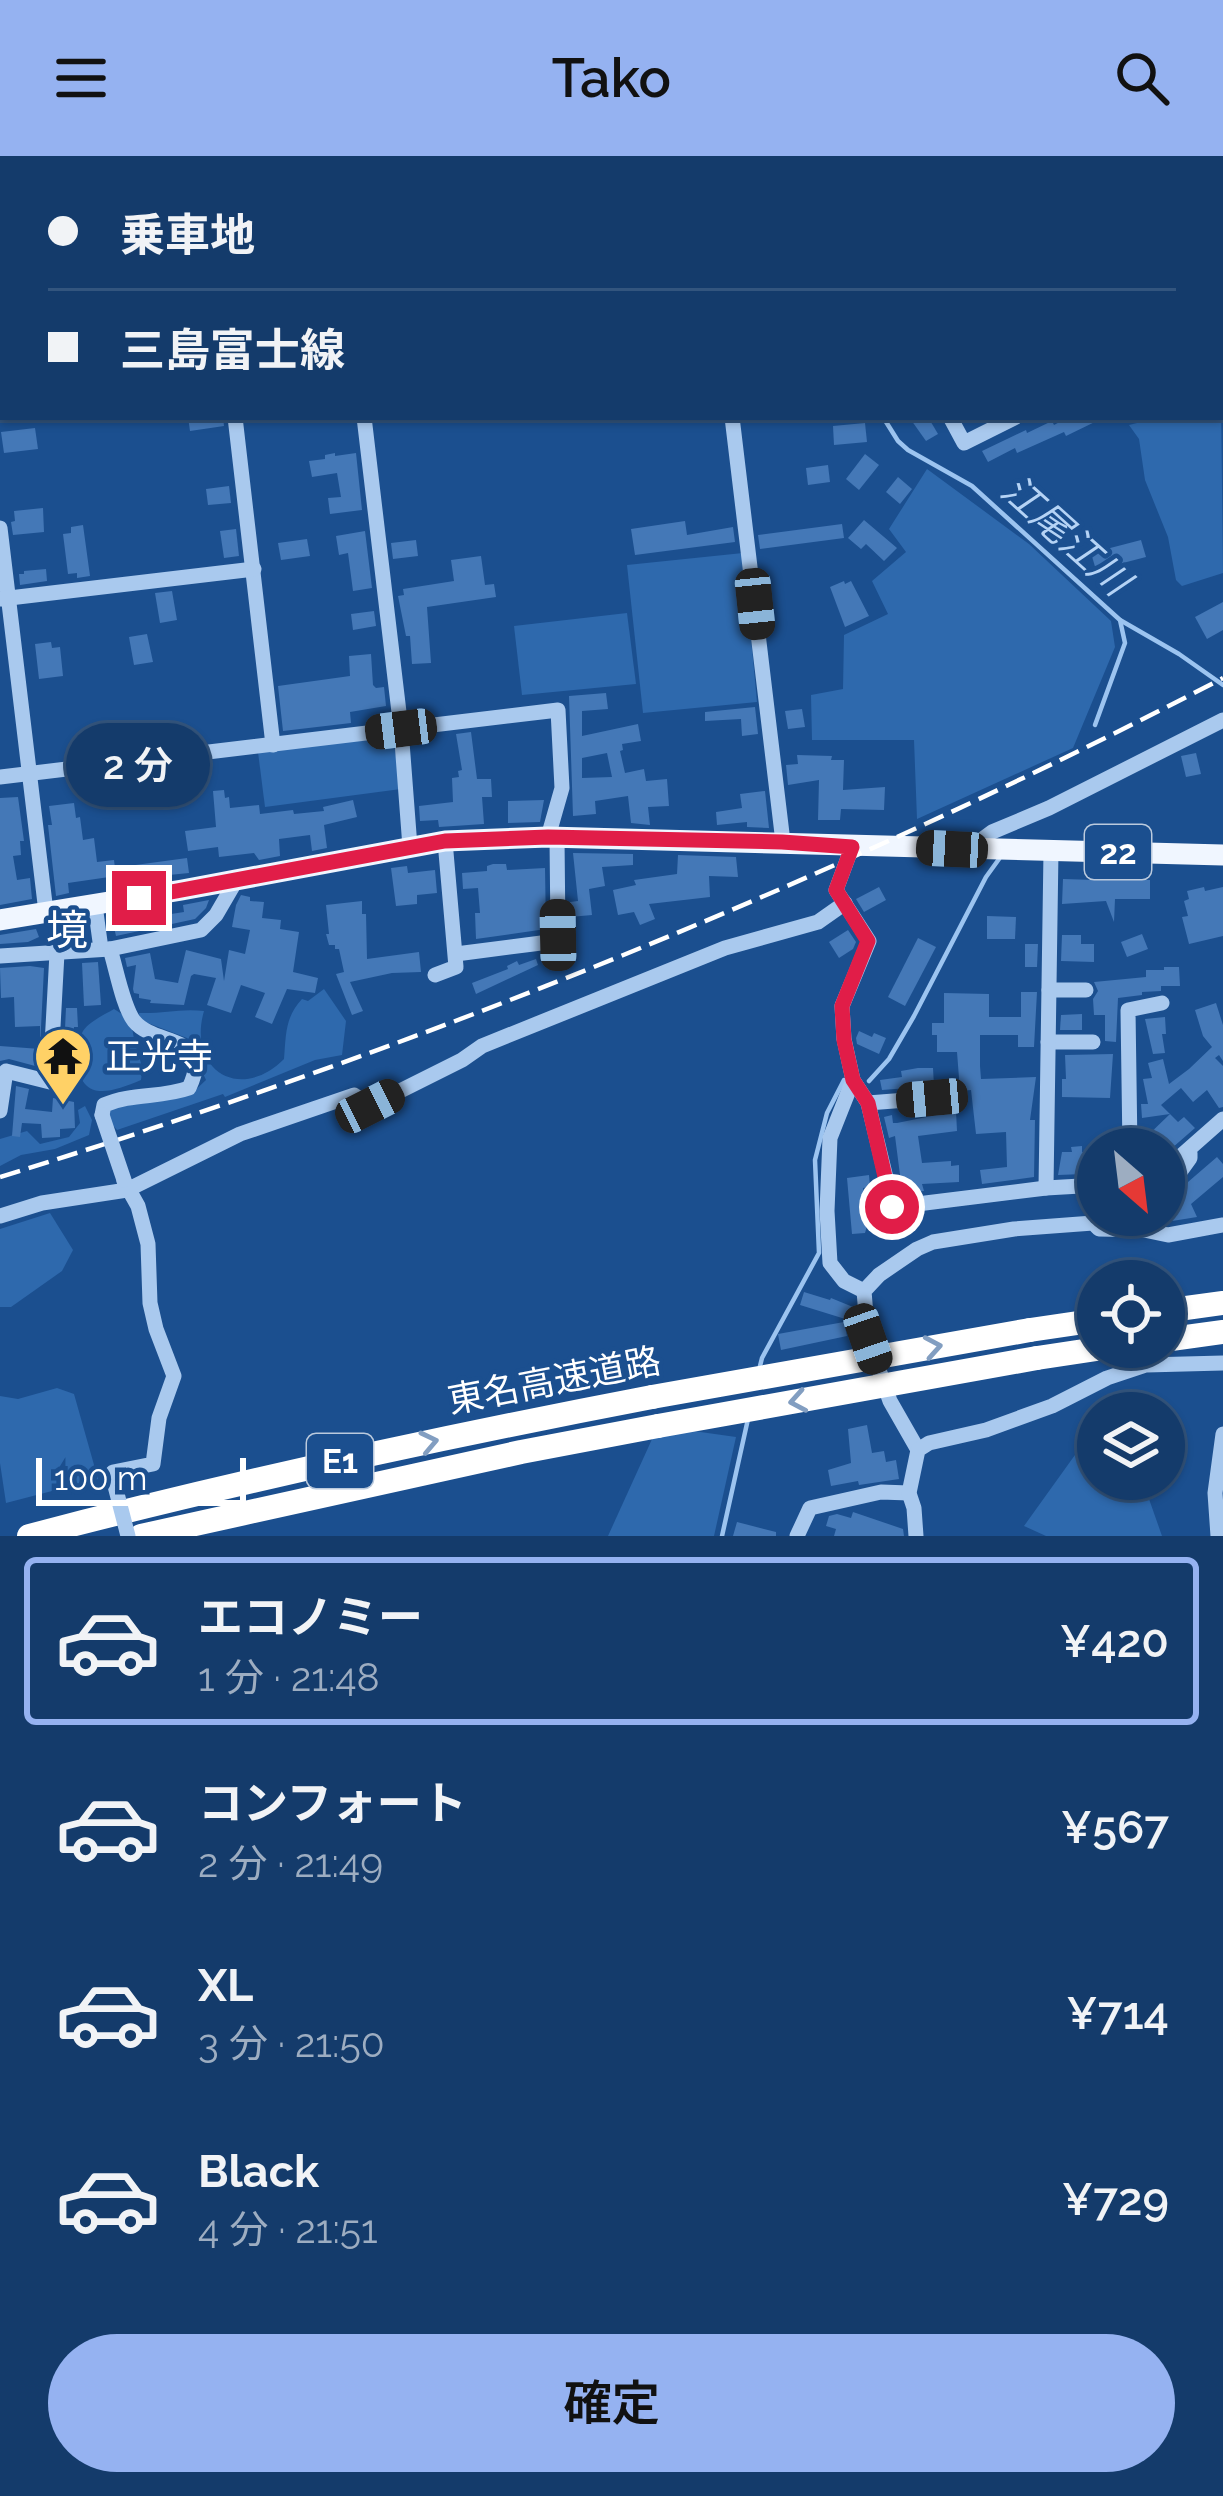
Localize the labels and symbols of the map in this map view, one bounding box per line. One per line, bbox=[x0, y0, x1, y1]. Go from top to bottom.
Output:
water label: 江尾江川 bbox=[993, 466, 1142, 607]
car bbox=[733, 566, 777, 642]
car bbox=[363, 707, 439, 751]
callout: 2 分 bbox=[67, 724, 211, 808]
road number: 22 bbox=[1085, 825, 1151, 879]
car bbox=[915, 829, 989, 869]
route end bbox=[112, 871, 166, 925]
car bbox=[539, 899, 577, 971]
district label: 境 bbox=[46, 906, 88, 955]
temple icon: 正光寺 bbox=[32, 1025, 94, 1107]
place label: 正光寺 bbox=[105, 1035, 213, 1077]
car bbox=[330, 1074, 410, 1138]
car bbox=[895, 1077, 969, 1119]
north arrow bbox=[1077, 1128, 1185, 1236]
route start bbox=[865, 1180, 919, 1234]
car bbox=[839, 1299, 897, 1379]
one-way arrow bbox=[923, 1335, 943, 1361]
street label: 東名高速道路 bbox=[444, 1339, 664, 1421]
one-way arrow bbox=[788, 1387, 808, 1413]
one-way arrow bbox=[419, 1430, 439, 1455]
road number: E1 bbox=[307, 1434, 373, 1488]
scale bar bbox=[36, 1452, 246, 1505]

